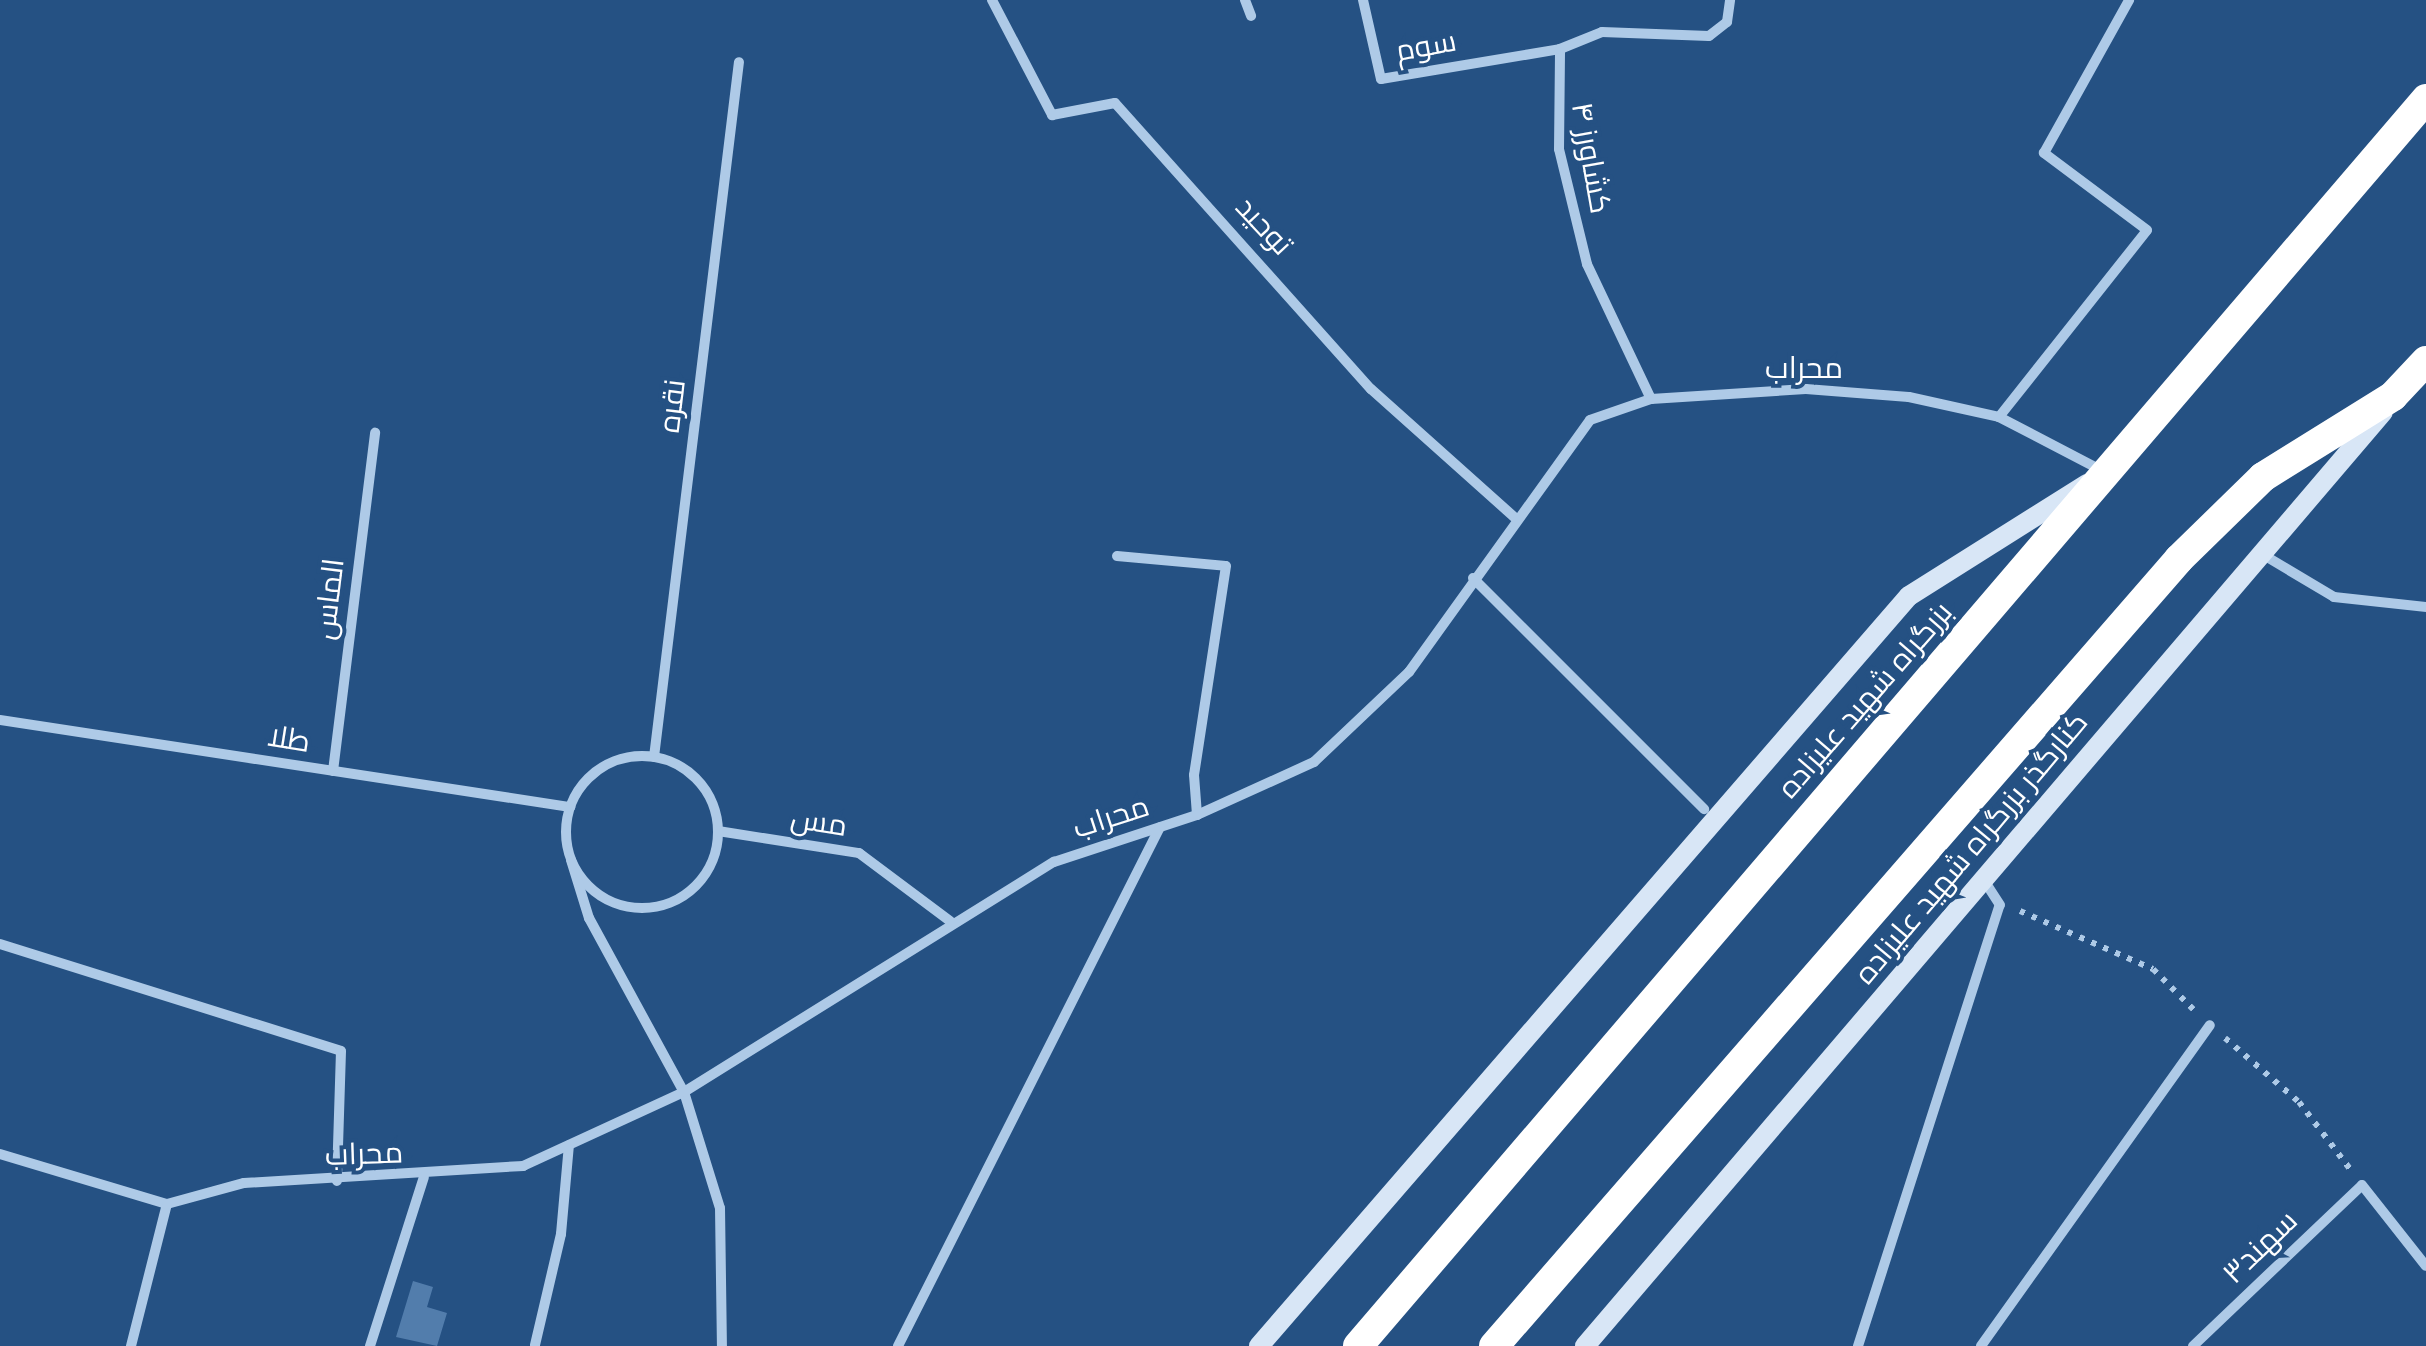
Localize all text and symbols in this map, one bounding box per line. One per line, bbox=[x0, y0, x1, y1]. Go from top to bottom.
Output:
street label: سوم bbox=[1393, 23, 1459, 69]
street label: کشاورز ۴ bbox=[1564, 99, 1618, 217]
street label: توحید bbox=[1228, 189, 1300, 263]
street label: محراب bbox=[1765, 350, 1843, 386]
street label: نقره bbox=[651, 377, 693, 435]
street label: الماس bbox=[306, 556, 352, 642]
street label: بزرگراه شهید علیزاده bbox=[1770, 595, 1960, 805]
street label: کنارگذر بزرگراه شهید علیزاده bbox=[1847, 705, 2095, 991]
street label: طلا bbox=[265, 718, 313, 760]
street label: محراب bbox=[1068, 788, 1154, 846]
street label: مس bbox=[788, 800, 850, 844]
street label: محراب bbox=[324, 1135, 404, 1173]
street label: سهند۳ bbox=[2215, 1203, 2305, 1291]

